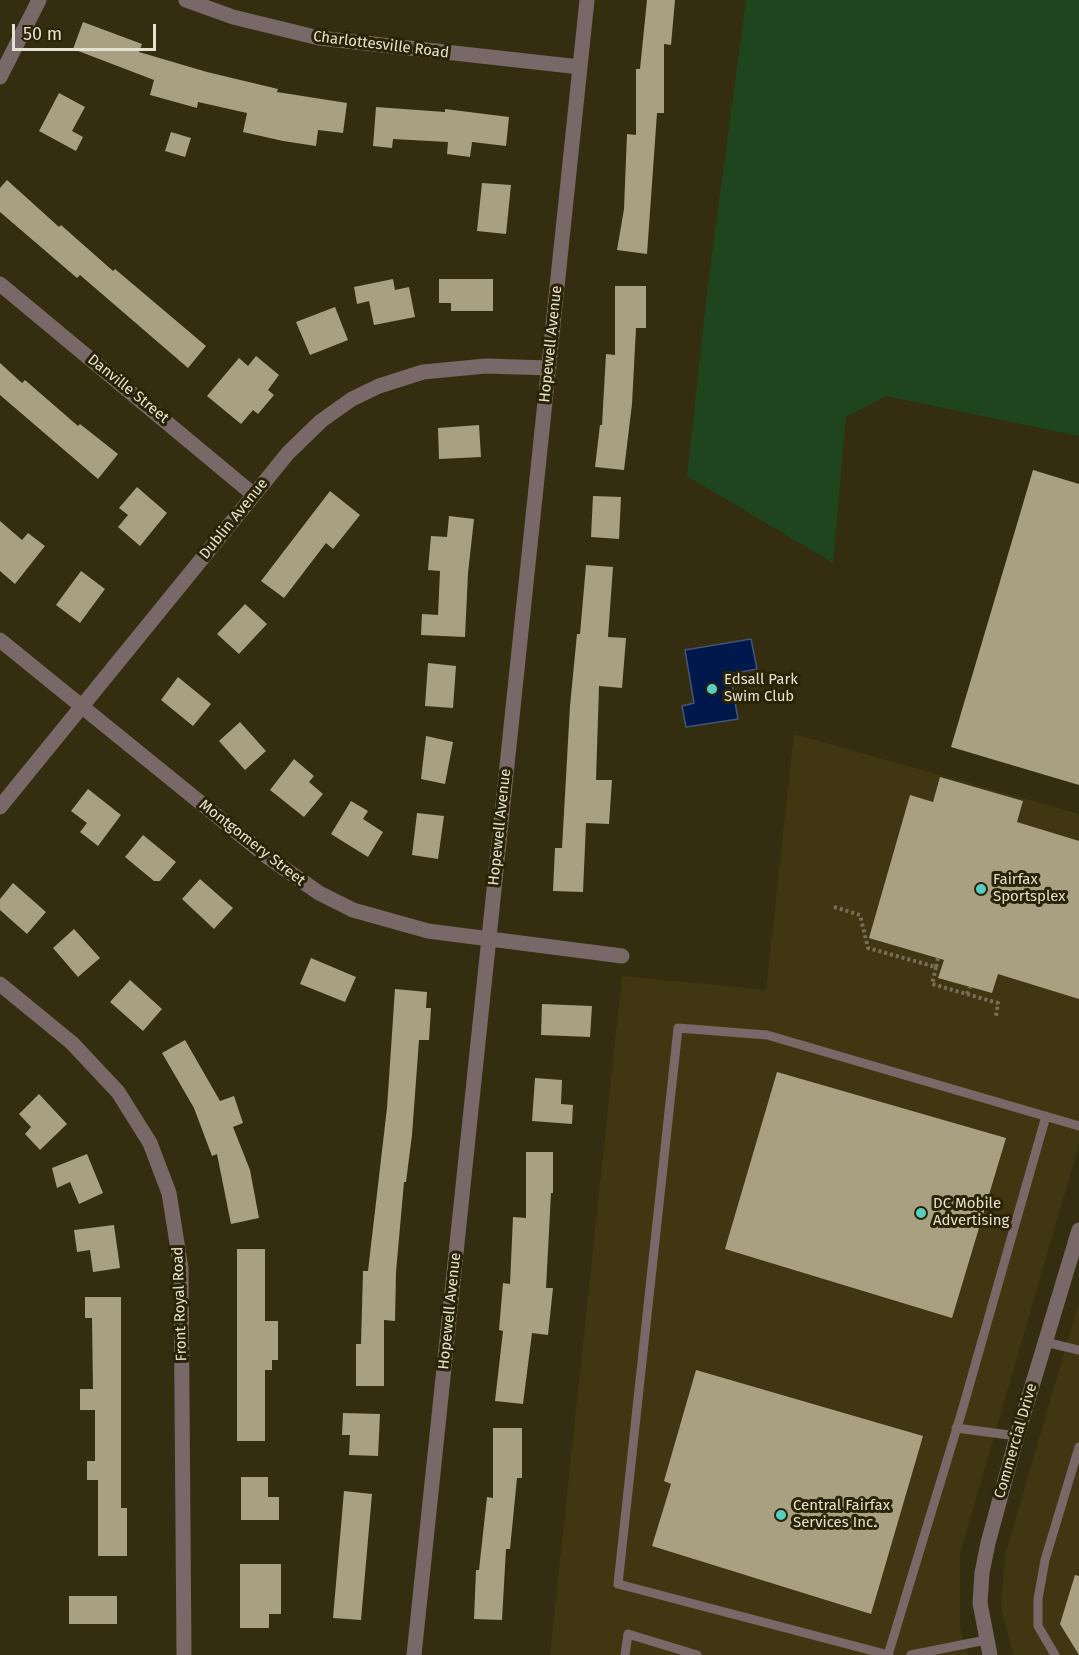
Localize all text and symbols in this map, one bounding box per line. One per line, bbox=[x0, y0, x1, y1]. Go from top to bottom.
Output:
scale bar bbox=[15, 12, 159, 50]
text: 50 m bbox=[23, 23, 62, 45]
street label: Charlottesville Road bbox=[312, 28, 450, 62]
street label: Hopewell Avenue bbox=[536, 285, 566, 403]
street label: Danville Street bbox=[84, 351, 172, 427]
street label: Dublin Avenue bbox=[196, 475, 272, 563]
place label: Edsall Park Swim Club bbox=[724, 671, 798, 706]
marker: Edsall Park Swim Club bbox=[705, 682, 719, 696]
street label: Hopewell Avenue bbox=[485, 768, 515, 886]
street label: Montgomery Street bbox=[195, 796, 309, 890]
place label: Fairfax Sportsplex bbox=[993, 871, 1066, 906]
marker: Fairfax Sportsplex bbox=[974, 882, 988, 896]
place label: DC Mobile Advertising bbox=[933, 1195, 1009, 1230]
marker: DC Mobile Advertising bbox=[914, 1206, 928, 1220]
street label: Front Royal Road bbox=[169, 1246, 191, 1362]
street label: Hopewell Avenue bbox=[435, 1252, 465, 1370]
street label: Commercial Drive bbox=[991, 1381, 1041, 1501]
place label: Central Fairfax Services Inc. bbox=[793, 1497, 890, 1532]
marker: Central Fairfax Services Inc. bbox=[774, 1508, 788, 1522]

